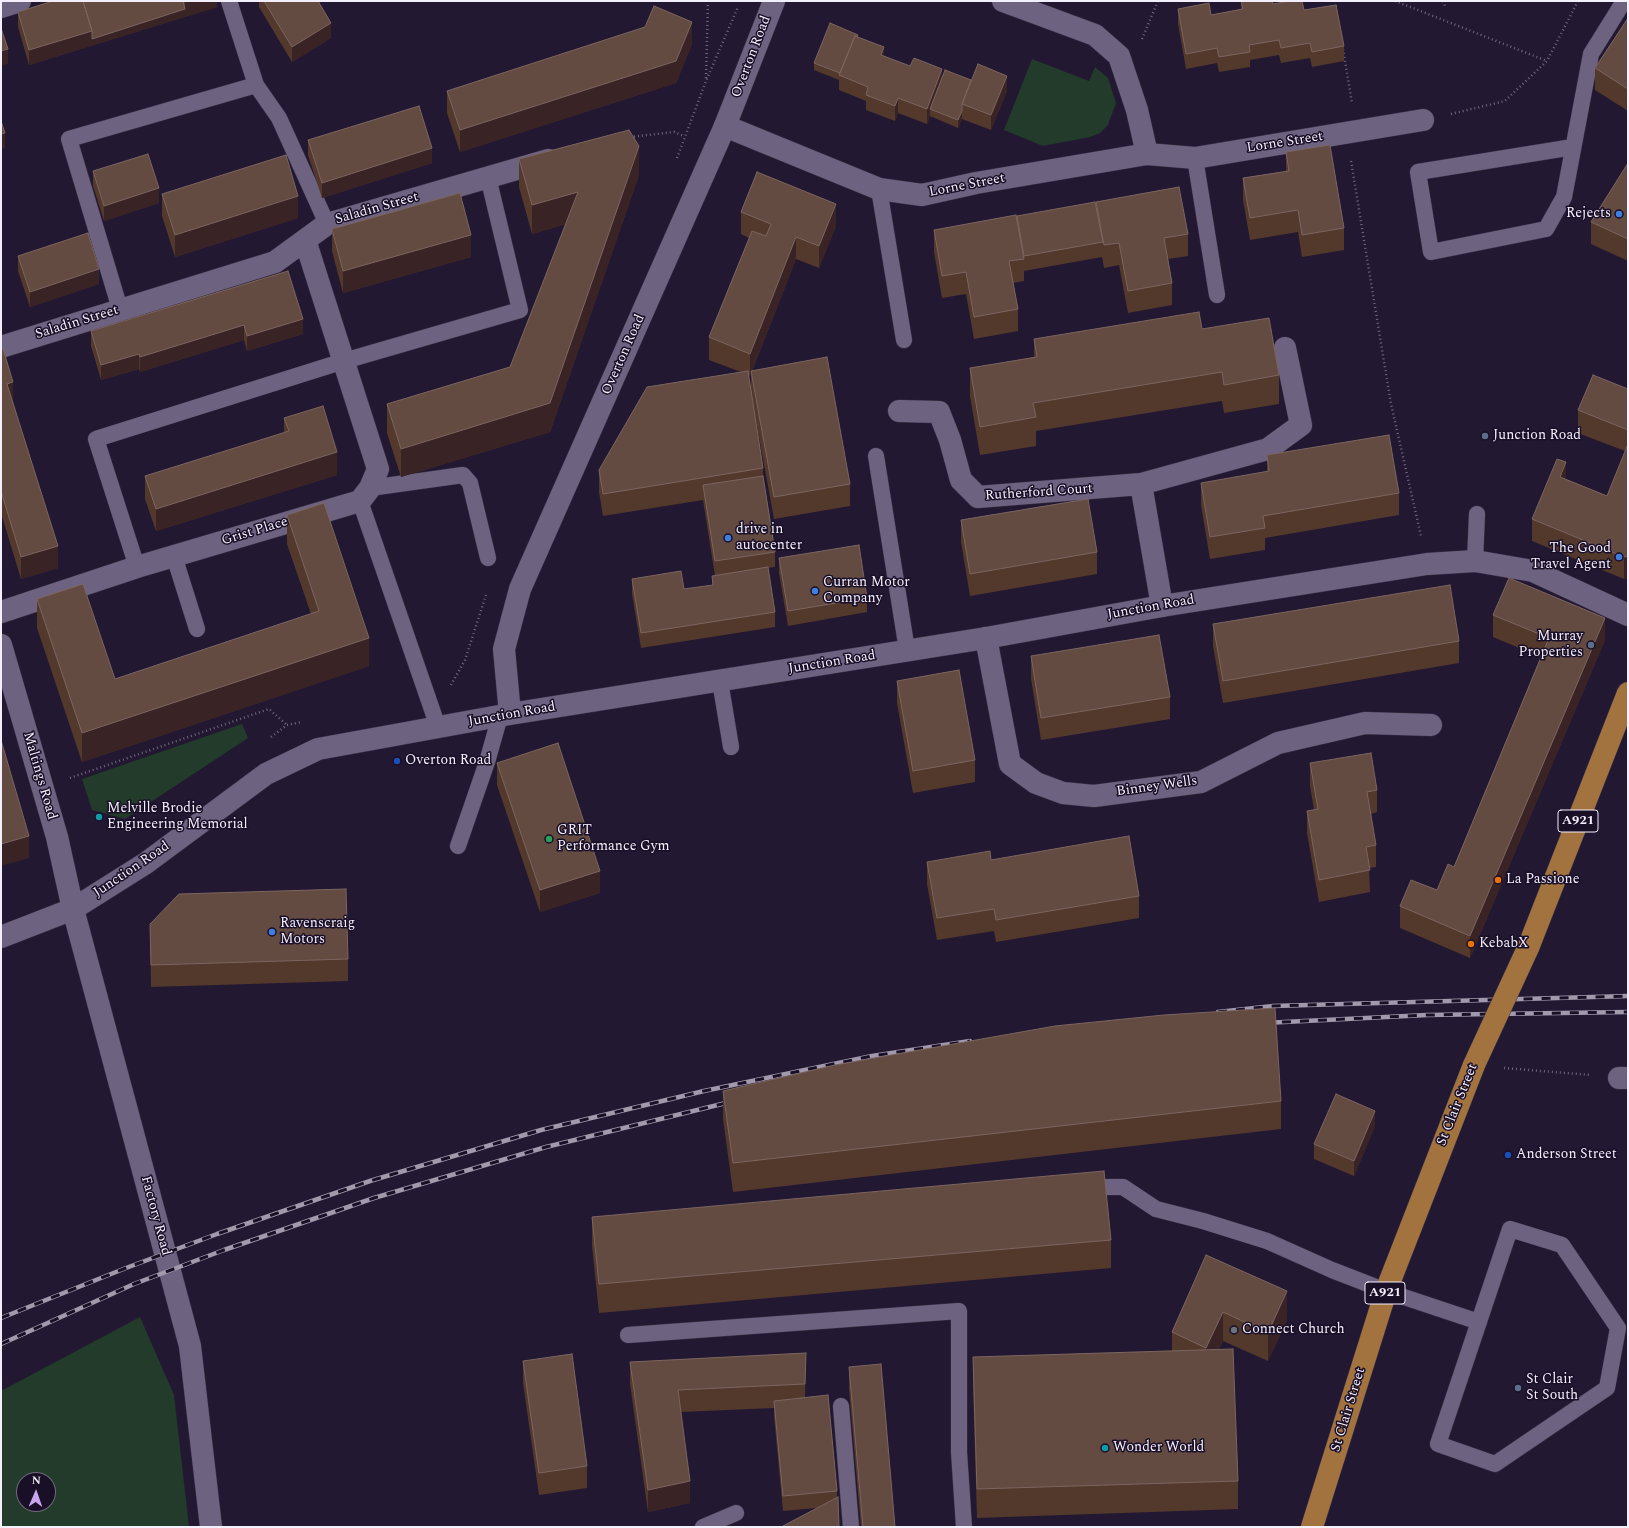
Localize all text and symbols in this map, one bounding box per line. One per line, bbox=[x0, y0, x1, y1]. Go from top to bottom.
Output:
street label: Overton Road bbox=[729, 14, 775, 100]
street label: Lorne Street bbox=[1246, 129, 1324, 157]
street label: Lorne Street bbox=[928, 170, 1006, 202]
street label: Saladin Street bbox=[333, 189, 421, 229]
place label: Rejects bbox=[1566, 206, 1611, 222]
marker: Rejects bbox=[1614, 209, 1624, 219]
street label: Saladin Street bbox=[33, 302, 121, 344]
street label: Overton Road bbox=[599, 312, 649, 398]
place label: Junction Road bbox=[1493, 428, 1581, 444]
marker: Junction Road bbox=[1480, 431, 1490, 441]
street label: Rutherford Court bbox=[985, 481, 1093, 505]
street label: Grist Place bbox=[220, 514, 290, 550]
place label: drive in autocenter bbox=[736, 522, 802, 554]
marker: drive in autocenter bbox=[723, 533, 733, 543]
place label: The Good Travel Agent bbox=[1531, 541, 1611, 574]
marker: The Good Travel Agent bbox=[1614, 552, 1624, 562]
place label: Curran Motor Company bbox=[823, 575, 910, 608]
marker: Curran Motor Company bbox=[810, 586, 820, 596]
street label: Junction Road bbox=[1106, 592, 1196, 624]
place label: Murray Properties bbox=[1519, 629, 1583, 662]
marker: Murray Properties bbox=[1586, 640, 1596, 650]
street label: Junction Road bbox=[787, 648, 877, 678]
street label: Junction Road bbox=[467, 699, 557, 731]
street label: Maltings Road bbox=[18, 730, 60, 822]
place label: Overton Road bbox=[405, 753, 491, 769]
marker: Overton Road bbox=[392, 756, 402, 766]
street label: Binney Wells bbox=[1116, 773, 1198, 801]
place label: Melville Brodie Engineering Memorial bbox=[107, 801, 248, 834]
road number: A921 bbox=[1558, 810, 1598, 832]
marker: Melville Brodie Engineering Memorial bbox=[94, 812, 104, 822]
place label: GRIT Performance Gym bbox=[557, 823, 669, 856]
marker: GRIT Performance Gym bbox=[544, 834, 554, 844]
street label: Junction Road bbox=[91, 838, 173, 902]
place label: La Passione bbox=[1506, 872, 1580, 888]
marker: La Passione bbox=[1493, 875, 1503, 885]
place label: Ravenscraig Motors bbox=[280, 916, 355, 948]
marker: Ravenscraig Motors bbox=[267, 927, 277, 937]
place label: KebabX bbox=[1479, 936, 1528, 952]
marker: KebabX bbox=[1466, 939, 1476, 949]
street label: St Clair Street bbox=[1434, 1061, 1482, 1149]
place label: Anderson Street bbox=[1516, 1147, 1617, 1163]
marker: Anderson Street bbox=[1503, 1150, 1513, 1160]
street label: Factory Road bbox=[136, 1174, 174, 1258]
road number: A921 bbox=[1365, 1282, 1405, 1304]
place label: Connect Church bbox=[1242, 1322, 1345, 1338]
marker: Connect Church bbox=[1229, 1325, 1239, 1335]
street label: St Clair Street bbox=[1328, 1366, 1370, 1454]
place label: St Clair St South bbox=[1526, 1372, 1578, 1404]
marker: St Clair St South bbox=[1513, 1383, 1523, 1393]
place label: Wonder World bbox=[1113, 1440, 1204, 1456]
marker: Wonder World bbox=[1100, 1443, 1110, 1453]
north arrow bbox=[16, 1472, 56, 1512]
text: N bbox=[32, 1472, 41, 1489]

